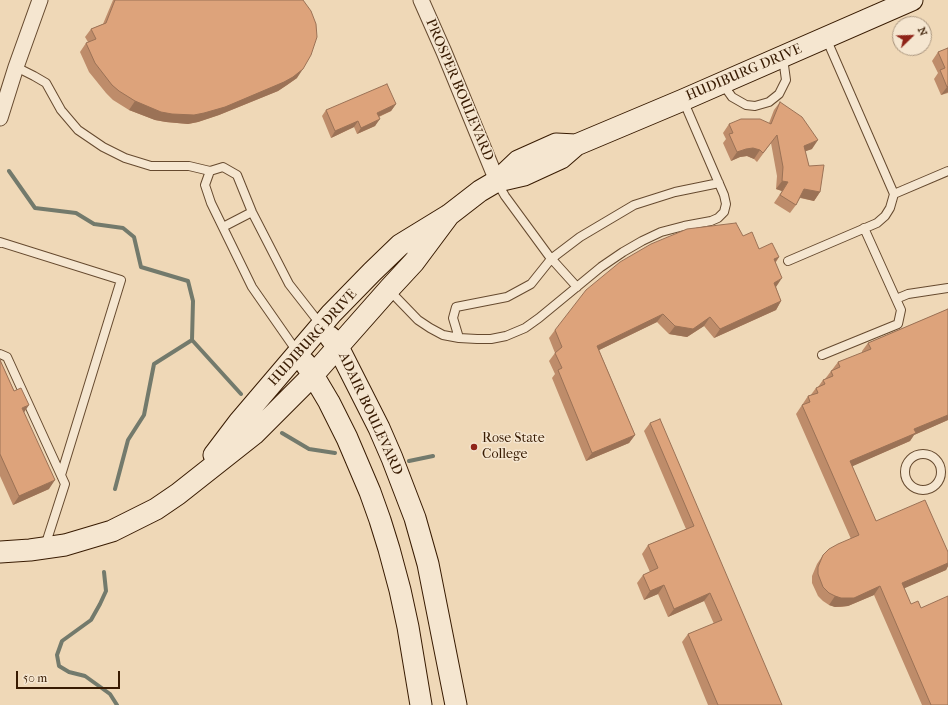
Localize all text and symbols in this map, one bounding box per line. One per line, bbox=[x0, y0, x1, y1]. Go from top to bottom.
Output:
street label: PROSPER BOULEVARD bbox=[421, 16, 497, 164]
north arrow bbox=[892, 16, 932, 56]
text: N bbox=[915, 25, 930, 38]
street label: HUDIBURG DRIVE bbox=[684, 41, 804, 105]
street label: HUDIBURG DRIVE bbox=[265, 286, 361, 390]
street label: ADAIR BOULEVARD bbox=[334, 350, 406, 478]
place label: Rose State College bbox=[482, 431, 545, 464]
marker: Rose State College bbox=[469, 442, 479, 452]
scale bar bbox=[18, 663, 122, 689]
text: 50 m bbox=[23, 671, 47, 685]

